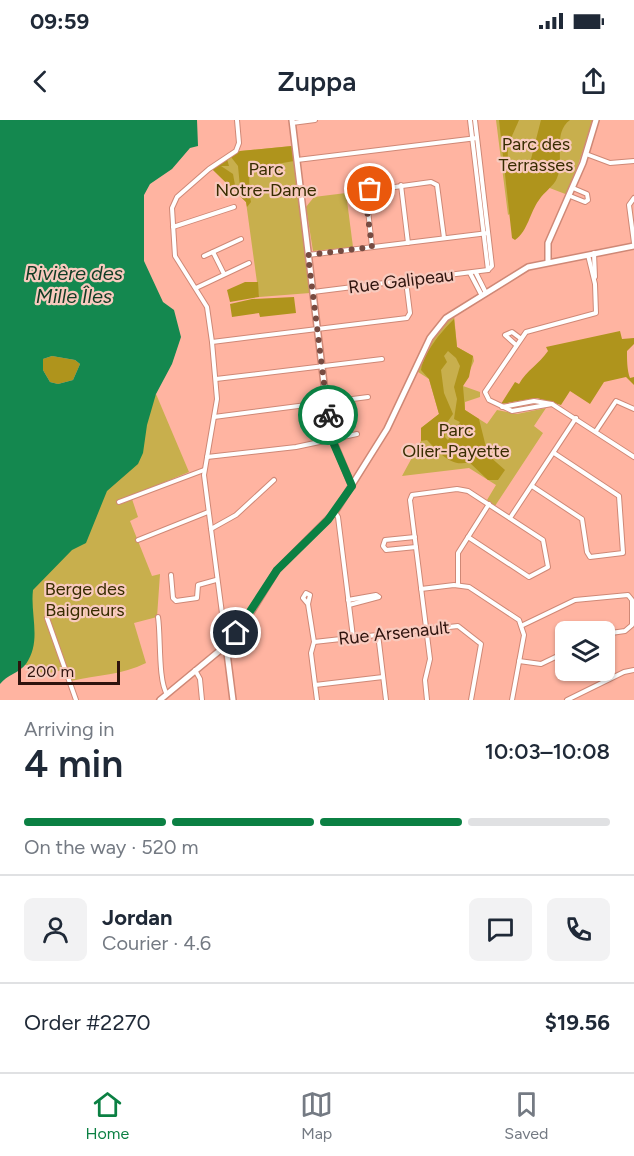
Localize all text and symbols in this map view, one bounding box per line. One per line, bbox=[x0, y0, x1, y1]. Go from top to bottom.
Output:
text: 09:59 bbox=[30, 8, 89, 35]
icon: back bbox=[24, 65, 57, 98]
text: Zuppa bbox=[278, 65, 356, 98]
icon: share bbox=[577, 65, 610, 98]
park label: Parc des Terrasses bbox=[499, 133, 574, 176]
park label: Parc Notre-Dame bbox=[215, 158, 317, 201]
pin bbox=[344, 163, 395, 214]
icon: bag bbox=[353, 172, 386, 205]
water label: Rivière des Mille Îles bbox=[25, 261, 124, 308]
street label: Rue Galipeau bbox=[347, 264, 455, 298]
courier bbox=[298, 385, 358, 445]
icon: bike bbox=[312, 399, 345, 432]
park label: Parc Olier-Payette bbox=[402, 419, 510, 462]
park label: Berge des Baigneurs bbox=[45, 578, 125, 621]
pin bbox=[210, 607, 261, 658]
icon: home bbox=[219, 616, 252, 649]
street label: Rue Arsenault bbox=[337, 616, 451, 650]
map controls bbox=[555, 621, 615, 681]
button: layers bbox=[555, 621, 615, 681]
scale bar bbox=[18, 658, 120, 686]
text: 200 m bbox=[27, 662, 74, 681]
text: Arriving in bbox=[24, 717, 114, 741]
text: 10:03–10:08 bbox=[485, 738, 610, 765]
text: 4 min bbox=[24, 740, 123, 787]
text: On the way · 520 m bbox=[24, 835, 199, 859]
button: person bbox=[24, 898, 87, 961]
button: chat bbox=[469, 898, 532, 961]
button: phone bbox=[547, 898, 610, 961]
text: Jordan bbox=[102, 904, 173, 931]
text: Courier · 4.6 bbox=[102, 931, 211, 955]
text: Order #2270 bbox=[24, 1009, 151, 1036]
text: $19.56 bbox=[545, 1009, 610, 1036]
tab: Home bbox=[86, 1088, 129, 1143]
tab: Map bbox=[300, 1088, 333, 1143]
tab: Saved bbox=[504, 1088, 548, 1143]

